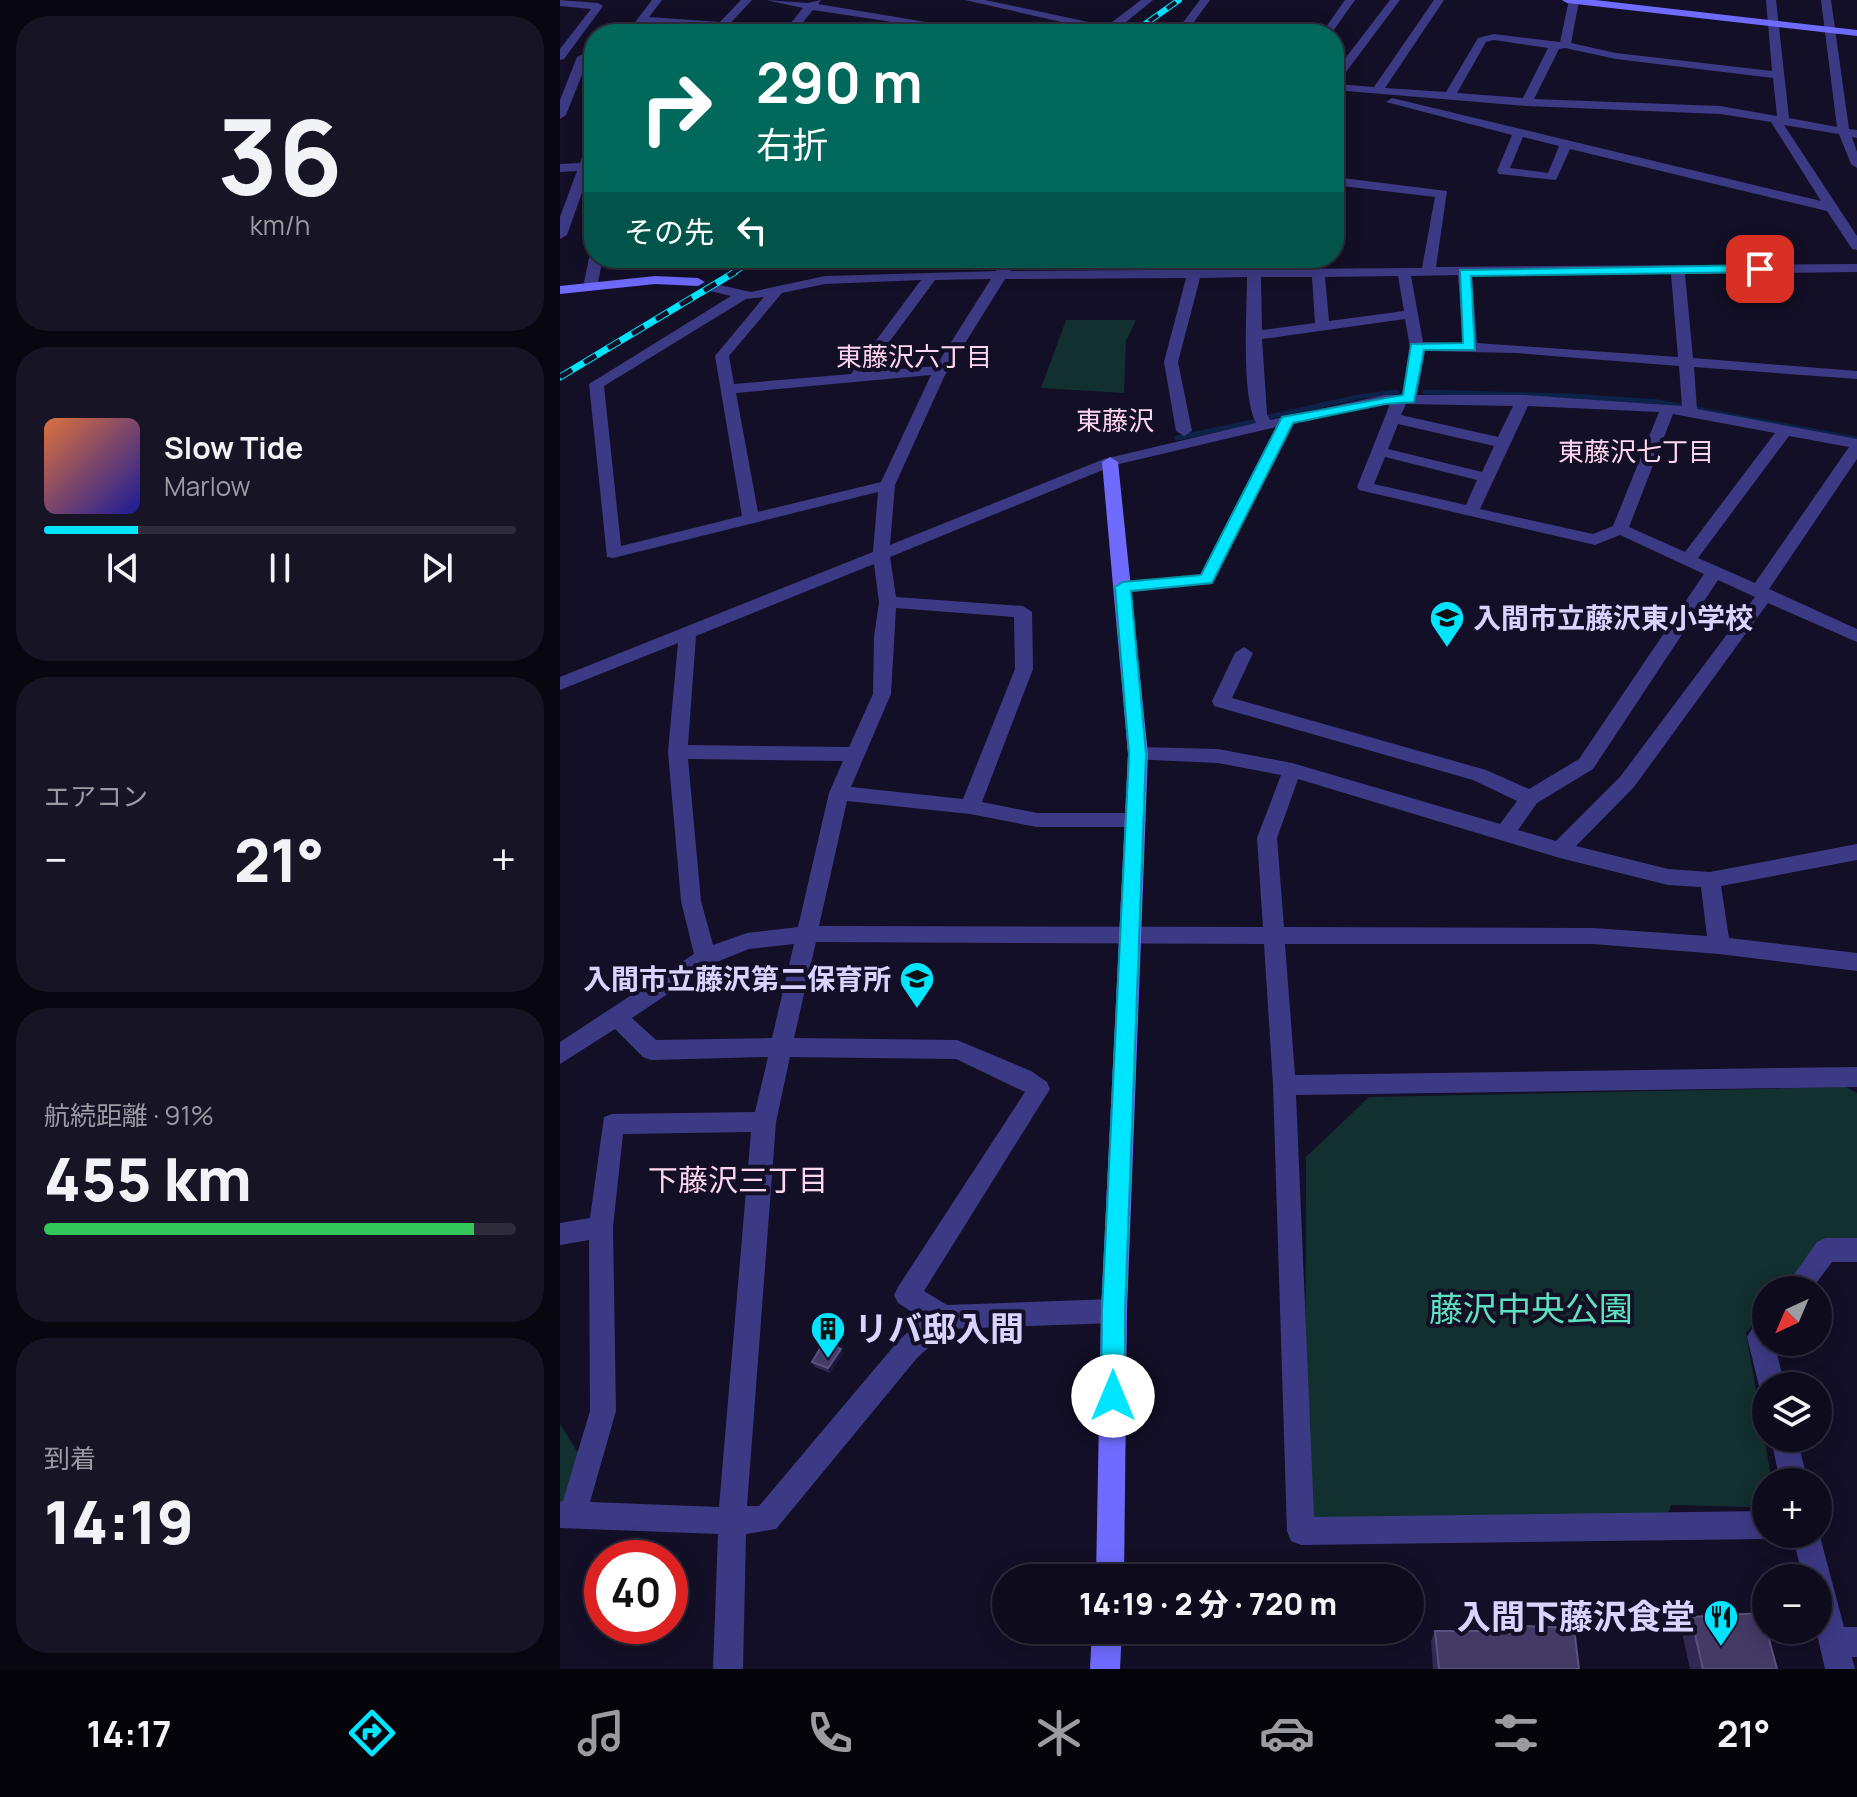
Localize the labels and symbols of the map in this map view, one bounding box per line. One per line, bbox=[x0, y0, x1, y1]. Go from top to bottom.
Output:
pin bbox=[1726, 235, 1794, 303]
district label: 東藤沢六丁目 bbox=[836, 338, 992, 374]
district label: 東藤沢 bbox=[1076, 402, 1154, 438]
district label: 東藤沢七丁目 bbox=[1558, 433, 1714, 469]
place label: 入間市立藤沢東小学校 bbox=[1473, 598, 1753, 636]
school or university icon: 入間市立藤沢東小学校 bbox=[1428, 599, 1466, 649]
place label: 入間市立藤沢第二保育所 bbox=[583, 959, 891, 997]
school or university icon: 入間市立藤沢第二保育所 bbox=[898, 960, 936, 1010]
district label: 下藤沢三丁目 bbox=[648, 1159, 828, 1200]
north arrow bbox=[1752, 1276, 1832, 1356]
park label: 藤沢中央公園 bbox=[1429, 1285, 1633, 1331]
place label: リバ邸入間 bbox=[854, 1305, 1024, 1351]
building icon: リバ邸入間 bbox=[809, 1310, 847, 1360]
position arrow bbox=[1071, 1354, 1155, 1438]
speed limit sign: 40 bbox=[584, 1540, 688, 1644]
place label: 入間下藤沢食堂 bbox=[1457, 1593, 1695, 1639]
restaurant icon: 入間下藤沢食堂 bbox=[1702, 1598, 1740, 1648]

